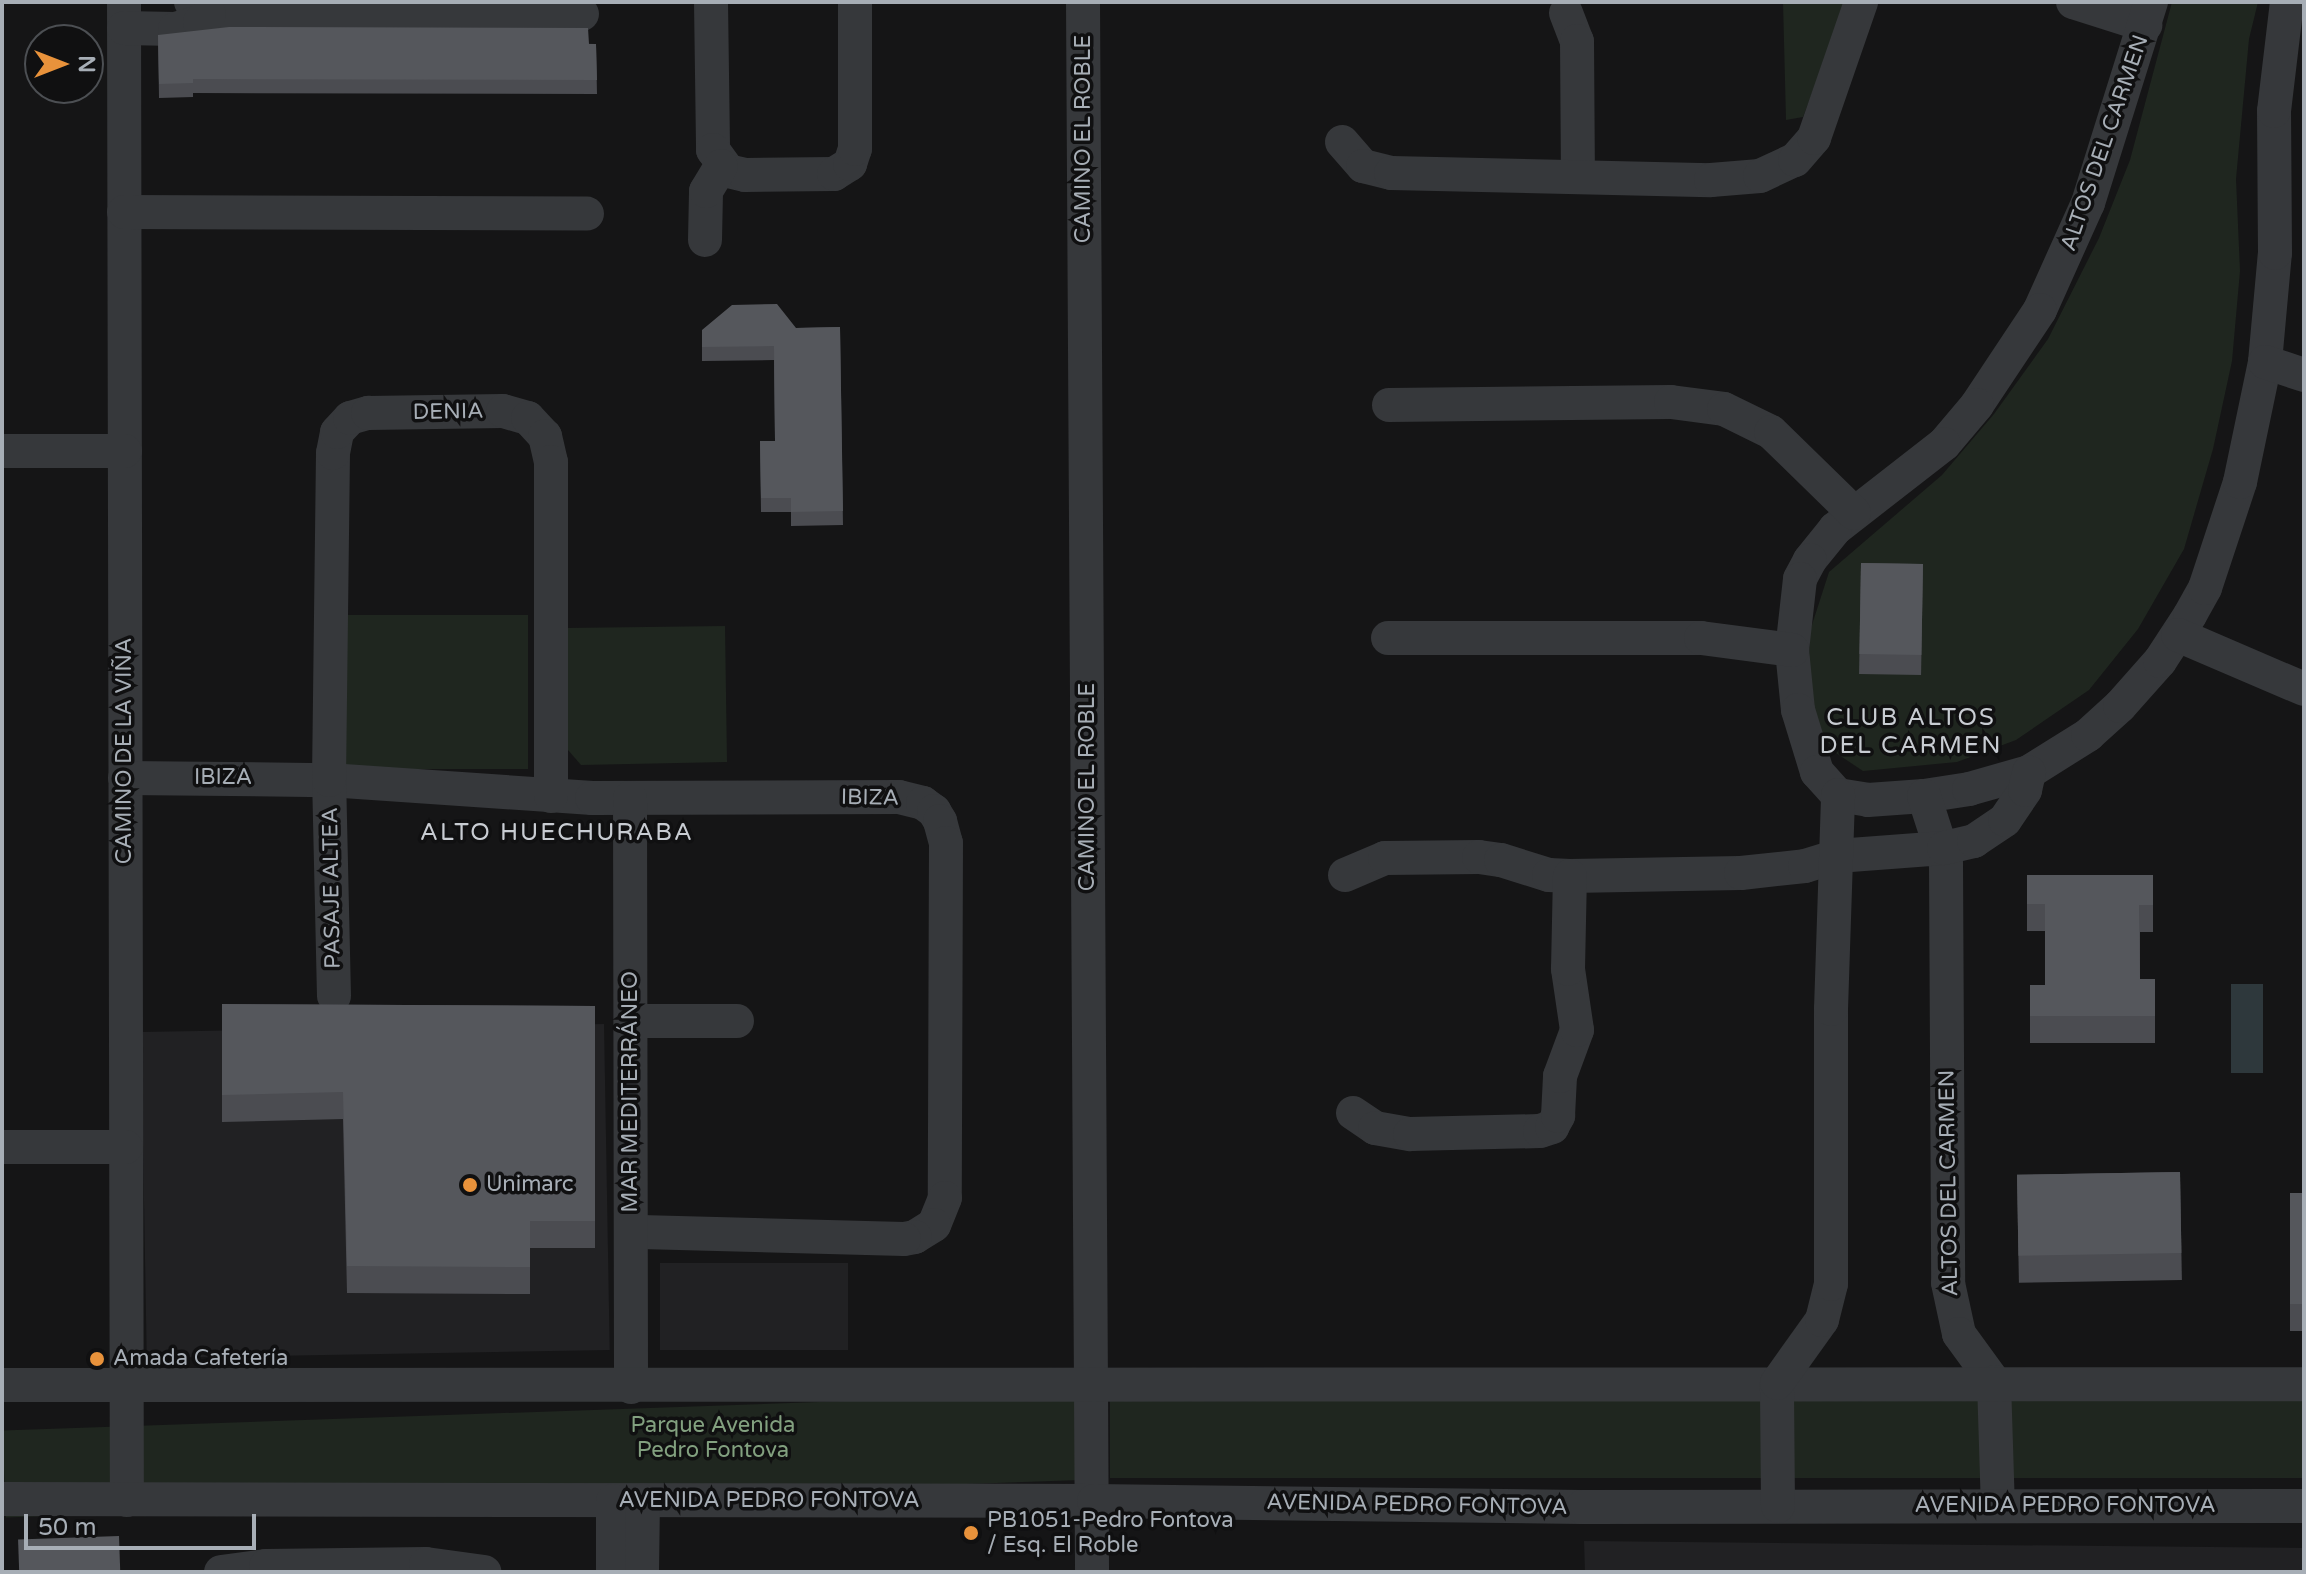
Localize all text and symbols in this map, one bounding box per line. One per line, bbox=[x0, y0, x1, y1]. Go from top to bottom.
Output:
north arrow bbox=[24, 24, 104, 104]
street label: ALTOS DEL CARMEN bbox=[2056, 31, 2154, 255]
street label: CAMINO EL ROBLE bbox=[1071, 35, 1097, 243]
text: N bbox=[73, 55, 99, 73]
street label: DENIA bbox=[412, 398, 484, 426]
street label: CAMINO DE LA VIÑA bbox=[112, 638, 138, 864]
street label: CAMINO EL ROBLE bbox=[1075, 683, 1101, 891]
district label: CLUB ALTOS DEL CARMEN bbox=[1820, 704, 2002, 760]
street label: IBIZA bbox=[194, 765, 252, 791]
street label: IBIZA bbox=[841, 784, 899, 812]
street label: PASAJE ALTEA bbox=[317, 807, 347, 969]
district label: ALTO HUECHURABA bbox=[420, 819, 694, 847]
street label: MAR MEDITERRÁNEO bbox=[618, 971, 644, 1213]
street label: ALTOS DEL CARMEN bbox=[1934, 1069, 1964, 1297]
place label: Unimarc bbox=[486, 1172, 574, 1198]
marker: Unimarc bbox=[461, 1176, 479, 1194]
place label: Amada Cafetería bbox=[113, 1346, 288, 1372]
marker: Amada Cafetería bbox=[88, 1350, 106, 1368]
park label: Parque Avenida Pedro Fontova bbox=[631, 1412, 795, 1464]
street label: AVENIDA PEDRO FONTOVA bbox=[618, 1488, 920, 1514]
street label: AVENIDA PEDRO FONTOVA bbox=[1266, 1489, 1568, 1521]
street label: AVENIDA PEDRO FONTOVA bbox=[1914, 1493, 2216, 1519]
scale bar bbox=[28, 1498, 260, 1548]
place label: PB1051-Pedro Fontova / Esq. El Roble bbox=[987, 1507, 1234, 1558]
text: 50 m bbox=[38, 1513, 96, 1542]
marker: PB1051-Pedro Fontova / Esq. El Roble bbox=[962, 1524, 980, 1542]

